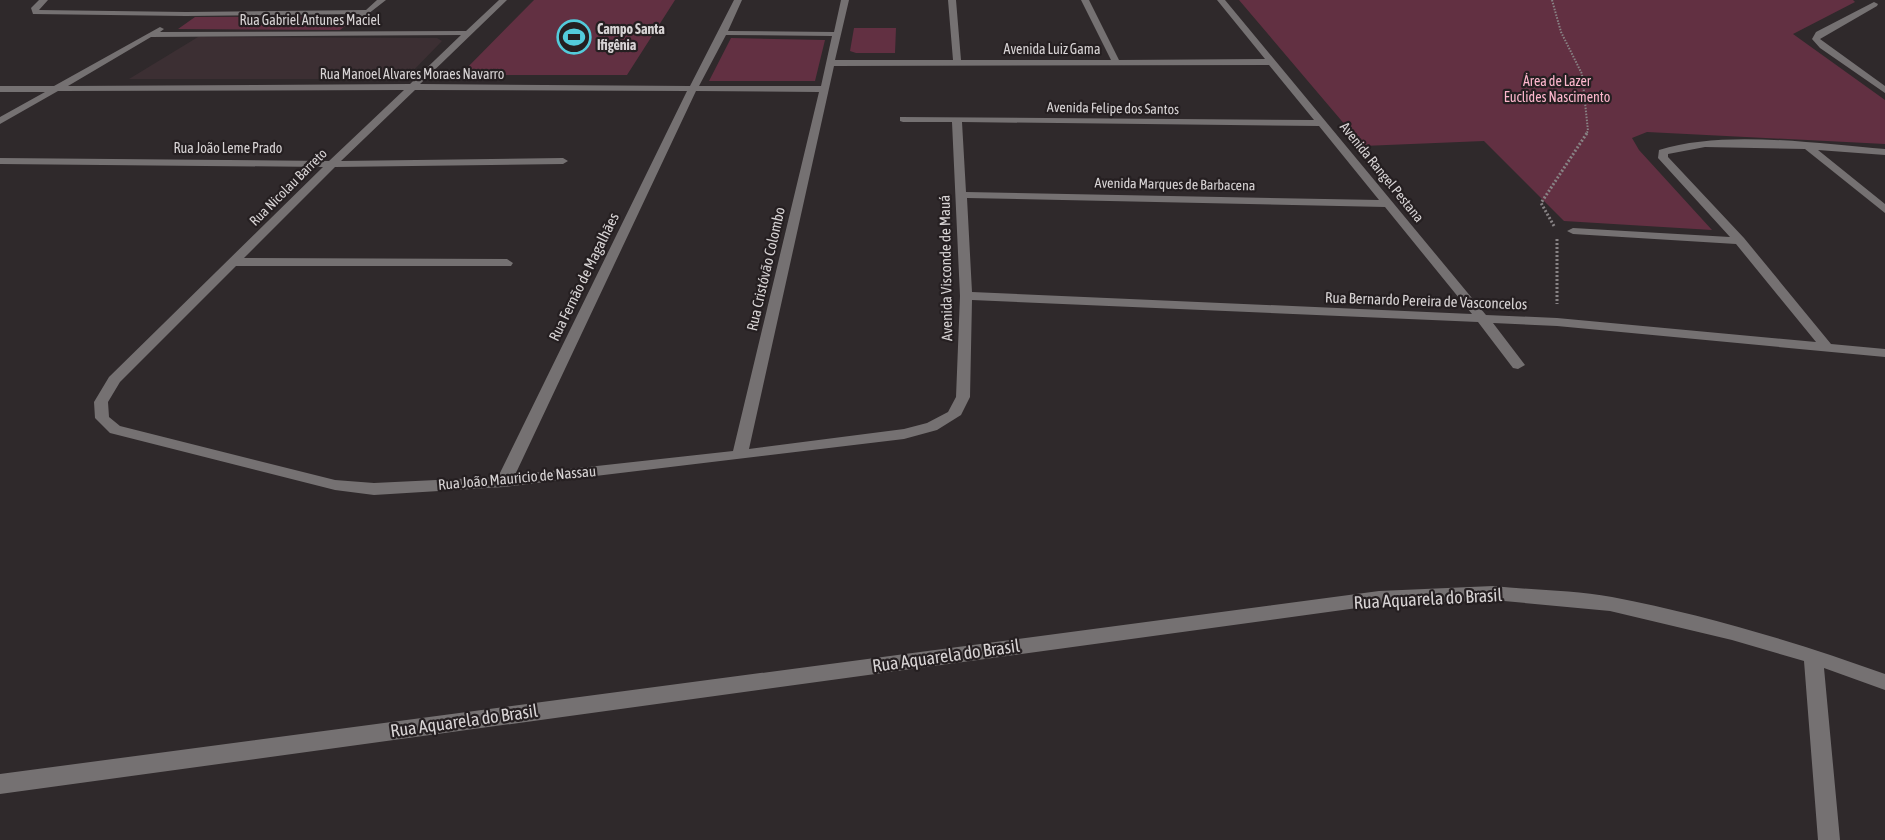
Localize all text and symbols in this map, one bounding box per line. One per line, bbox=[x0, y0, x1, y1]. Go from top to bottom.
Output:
street label: Rua Gabriel Antunes Maciel bbox=[240, 12, 381, 28]
sports icon: Campo Santa Ifigênia bbox=[556, 19, 592, 55]
place label: Campo Santa Ifigênia bbox=[597, 21, 665, 53]
street label: Avenida Luiz Gama bbox=[1004, 41, 1100, 57]
street label: Rua Manoel Alvares Moraes Navarro bbox=[320, 66, 504, 82]
park label: Área de Lazer Euclides Nascimento bbox=[1504, 73, 1610, 105]
street label: Avenida Felipe dos Santos bbox=[1047, 99, 1179, 117]
street label: Avenida Rangel Pestana bbox=[1337, 119, 1427, 225]
street label: Rua João Leme Prado bbox=[174, 140, 282, 156]
street label: Rua Nicolau Barreto bbox=[246, 145, 330, 229]
street label: Avenida Marques de Barbacena bbox=[1095, 175, 1255, 193]
street label: Avenida Visconde de Mauá bbox=[936, 195, 955, 341]
street label: Rua Cristóvão Colombo bbox=[743, 205, 788, 332]
street label: Rua Fernão de Magalhães bbox=[545, 210, 622, 344]
street label: Rua Bernardo Pereira de Vasconcelos bbox=[1325, 288, 1527, 313]
street label: Rua João Mauricio de Nassau bbox=[437, 462, 597, 493]
street label: Rua Aquarela do Brasil bbox=[1353, 584, 1503, 613]
street label: Rua Aquarela do Brasil bbox=[871, 635, 1021, 676]
street label: Rua Aquarela do Brasil bbox=[389, 700, 539, 741]

